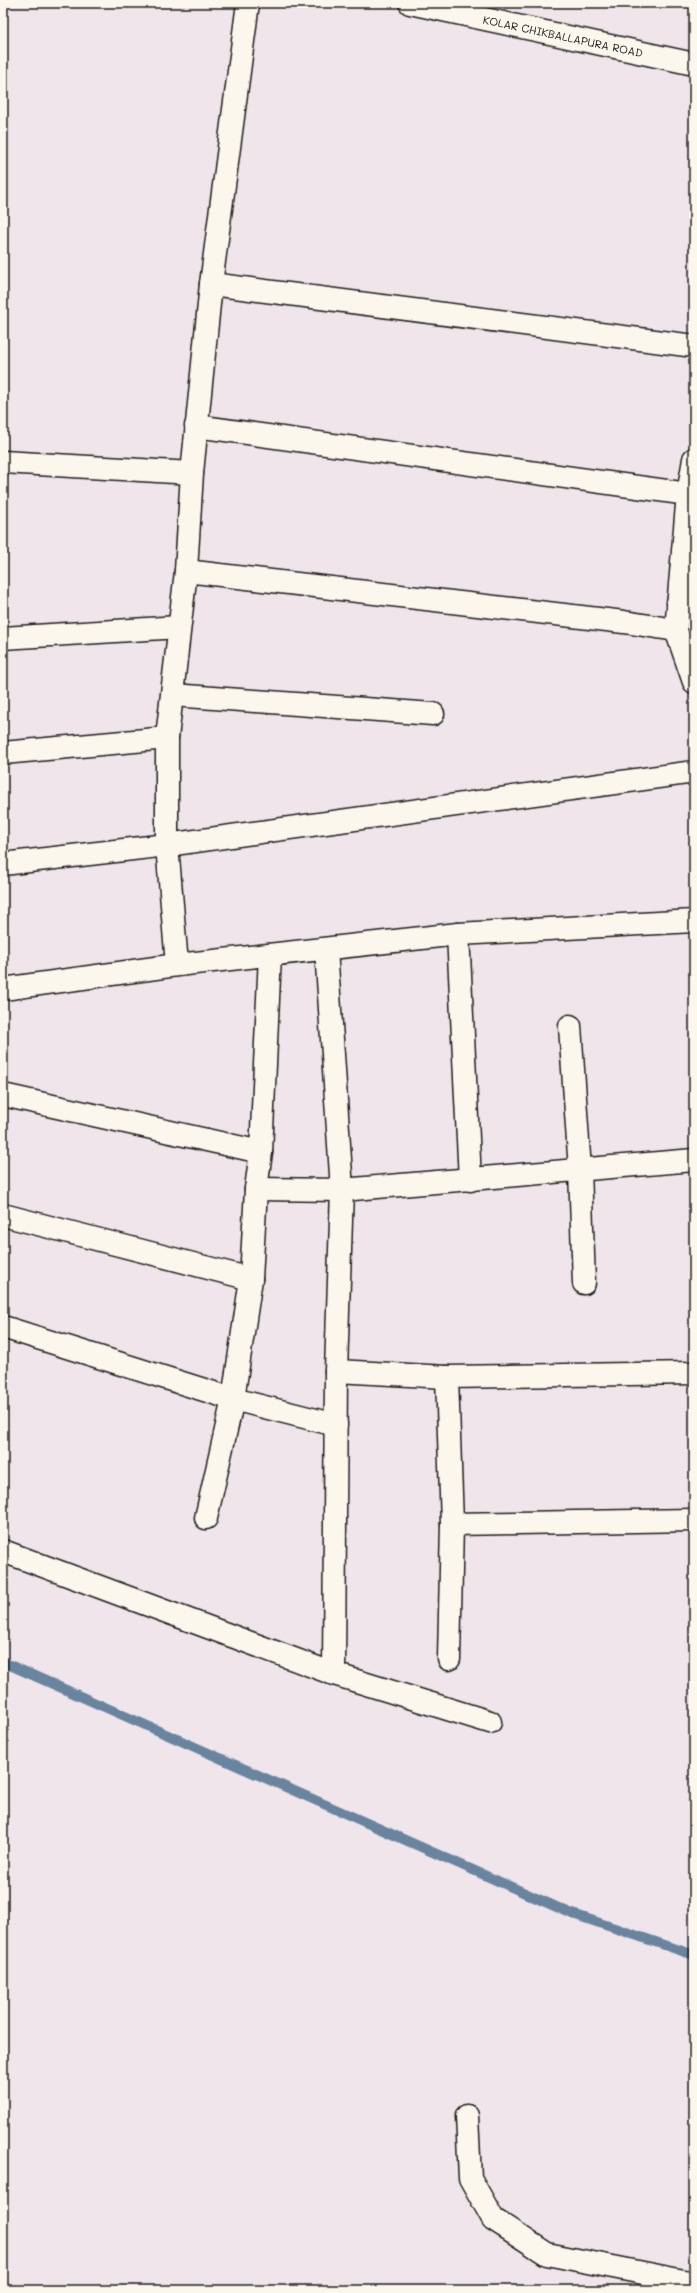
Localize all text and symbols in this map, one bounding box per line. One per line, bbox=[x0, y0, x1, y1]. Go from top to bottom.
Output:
street label: KOLAR CHIKBALLAPURA ROAD bbox=[482, 12, 644, 60]

